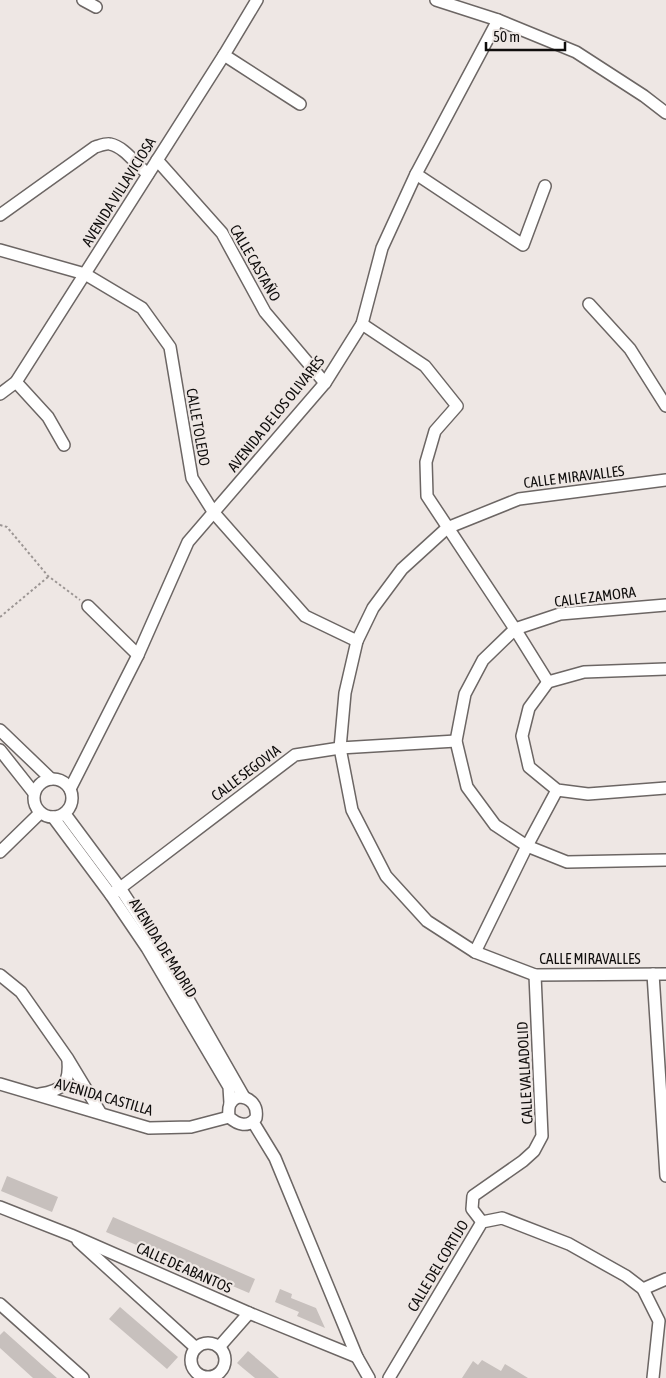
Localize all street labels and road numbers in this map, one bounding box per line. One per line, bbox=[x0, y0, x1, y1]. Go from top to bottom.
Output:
street label: AVENIDA VILLAVICIOSA bbox=[78, 134, 159, 249]
street label: CALLE CASTAÑO bbox=[227, 221, 284, 304]
street label: AVENIDA DE LOS OLIVARES bbox=[224, 352, 327, 475]
street label: CALLE TOLEDO bbox=[183, 387, 214, 467]
street label: CALLE MIRAVALLES bbox=[523, 462, 625, 491]
street label: CALLE ZAMORA bbox=[553, 583, 637, 610]
street label: CALLE SEGOVIA bbox=[208, 741, 284, 804]
street label: AVENIDA DE MADRID bbox=[126, 895, 201, 1000]
street label: CALLE MIRAVALLES bbox=[539, 950, 641, 967]
street label: CALLE VALLADOLID bbox=[513, 1021, 536, 1125]
street label: AVENIDA CASTILLA bbox=[53, 1074, 156, 1119]
street label: CALLE DEL CORTIJO bbox=[404, 1217, 472, 1314]
street label: CALLE DE ABANTOS bbox=[134, 1239, 235, 1296]

